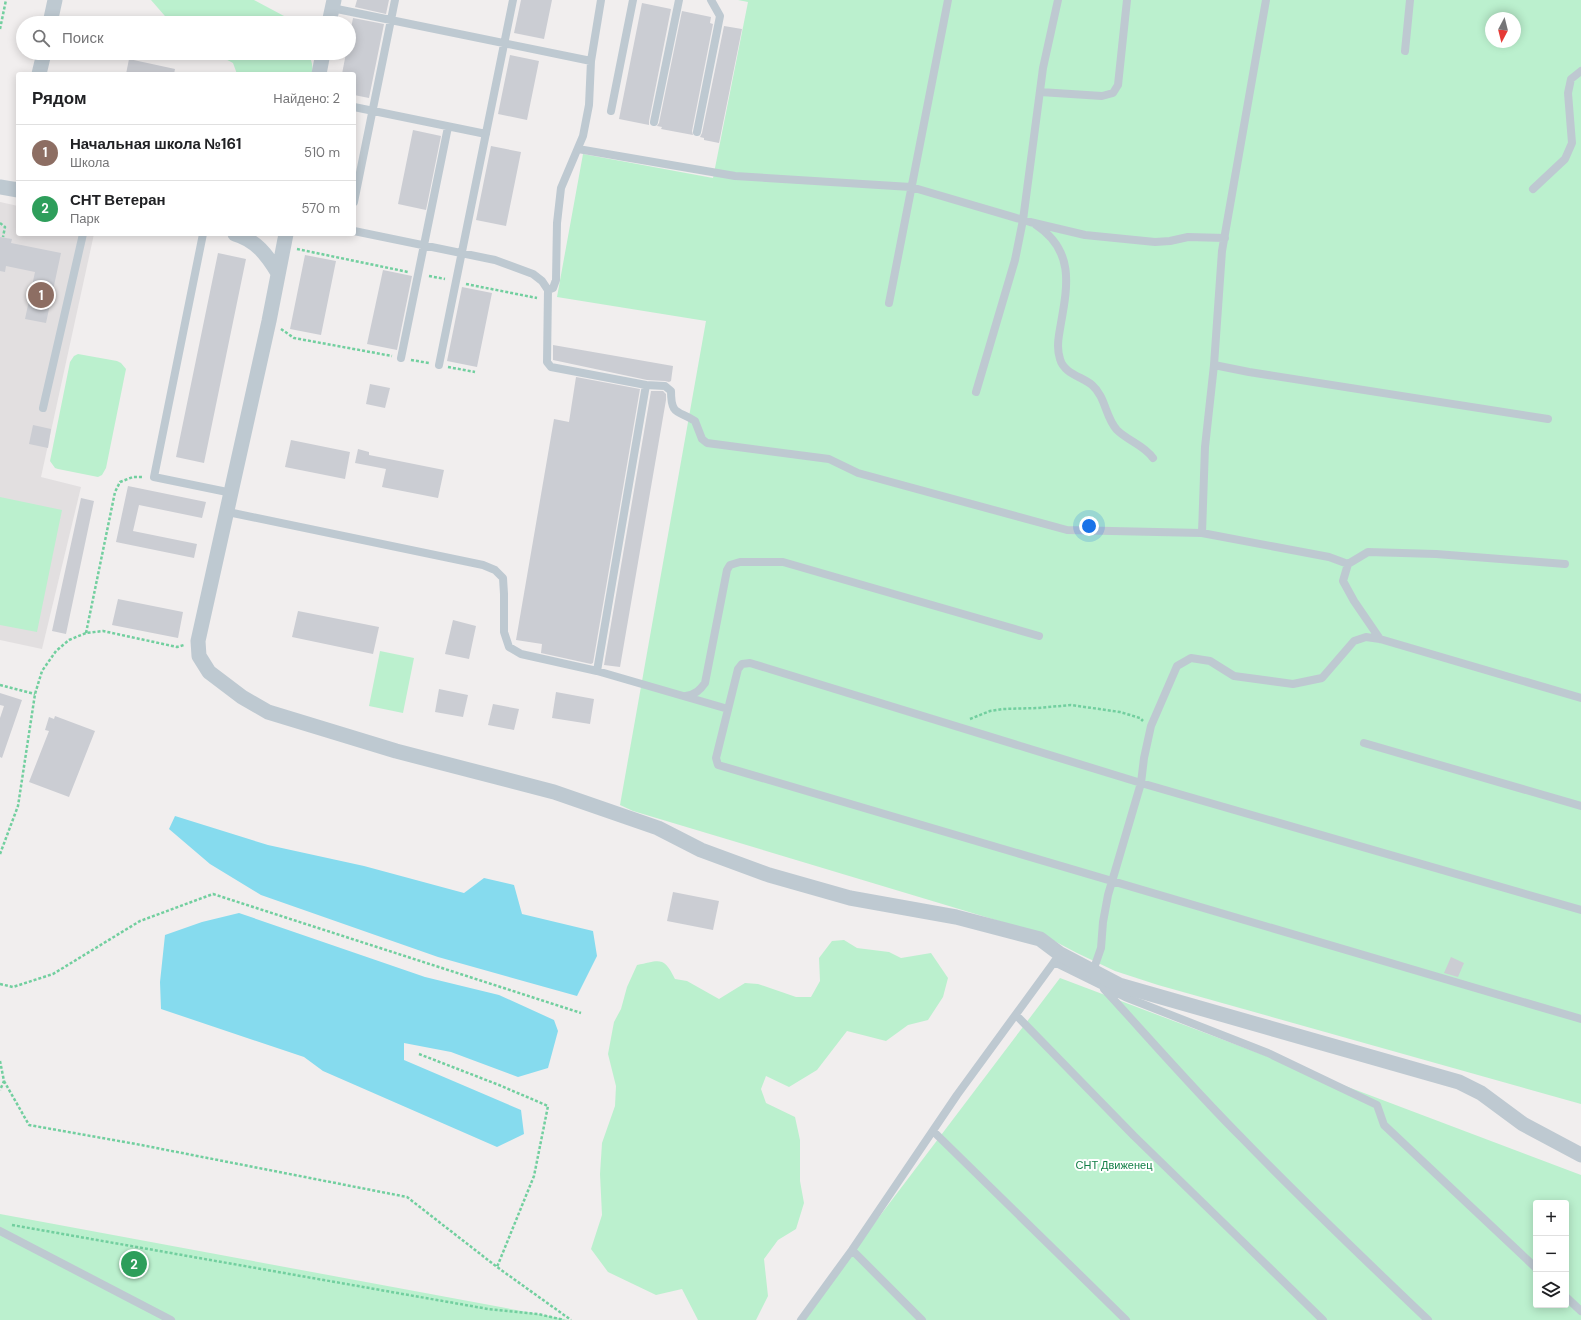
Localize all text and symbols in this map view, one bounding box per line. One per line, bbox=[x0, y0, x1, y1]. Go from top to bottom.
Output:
north arrow bbox=[1485, 12, 1521, 48]
search box bbox=[16, 16, 356, 60]
icon: search bbox=[30, 27, 52, 49]
text: Поиск bbox=[62, 28, 104, 48]
text: Рядом bbox=[32, 87, 87, 109]
text: Найдено: 2 bbox=[273, 90, 340, 107]
text: Начальная школа №161 bbox=[70, 134, 241, 154]
text: 1 bbox=[43, 144, 47, 161]
text: 510 m bbox=[304, 144, 340, 161]
text: Школа bbox=[70, 154, 110, 171]
text: СНТ Ветеран bbox=[70, 190, 166, 210]
text: 2 bbox=[41, 200, 49, 217]
text: 570 m bbox=[302, 200, 340, 217]
text: Парк bbox=[70, 210, 100, 227]
pin: 1 bbox=[28, 280, 54, 310]
your location bbox=[1079, 516, 1099, 536]
park label: СНТ Движенец bbox=[1076, 1158, 1153, 1172]
map controls bbox=[1533, 1200, 1569, 1308]
button: + bbox=[1533, 1200, 1569, 1236]
button: − bbox=[1533, 1236, 1569, 1272]
pin: 2 bbox=[121, 1249, 147, 1279]
button: layers bbox=[1533, 1272, 1569, 1308]

